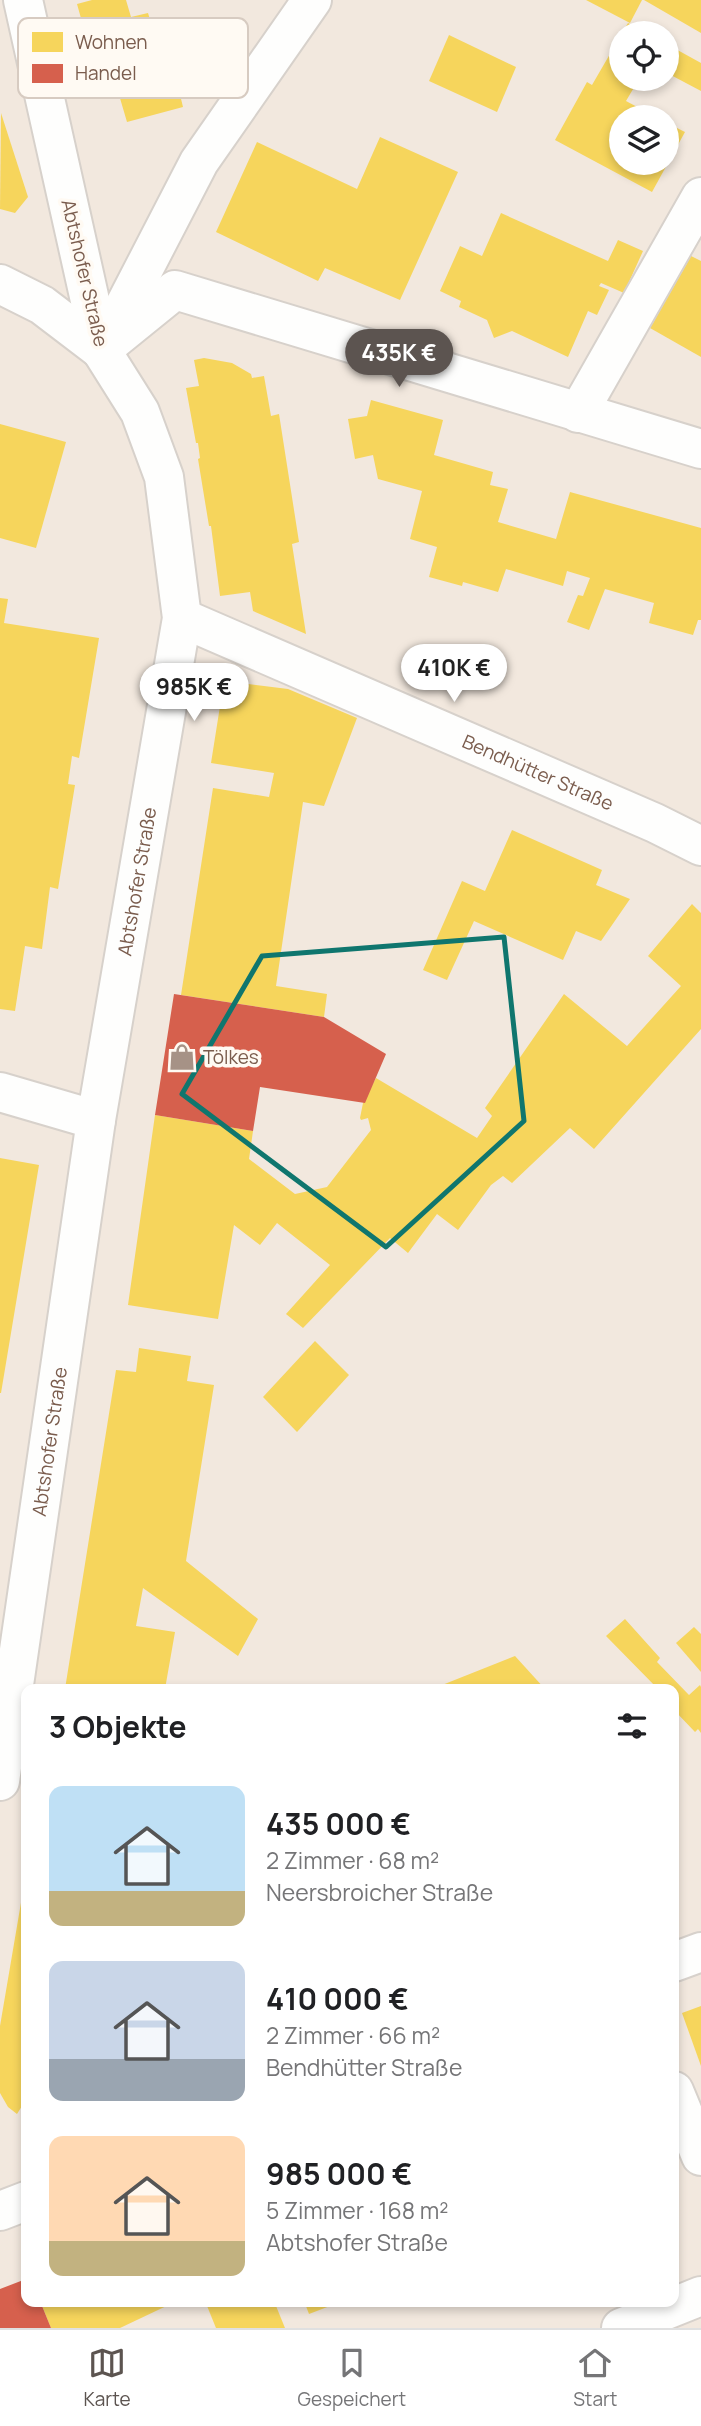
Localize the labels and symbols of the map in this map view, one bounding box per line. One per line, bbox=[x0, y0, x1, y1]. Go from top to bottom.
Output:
legend bbox=[18, 18, 248, 98]
text: Wohnen bbox=[75, 29, 148, 55]
text: Handel bbox=[75, 60, 137, 86]
street label: Abtshofer Straße bbox=[55, 197, 115, 349]
pin: 435K € bbox=[342, 330, 456, 389]
pin: 410K € bbox=[397, 644, 511, 704]
pin: 985K € bbox=[137, 664, 251, 723]
street label: Bendhütter Straße bbox=[458, 728, 618, 816]
street label: Abtshofer Straße bbox=[111, 805, 162, 958]
shop icon: Tölkes bbox=[167, 1042, 197, 1072]
place label: Tölkes bbox=[203, 1044, 259, 1070]
street label: Abtshofer Straße bbox=[26, 1365, 73, 1518]

